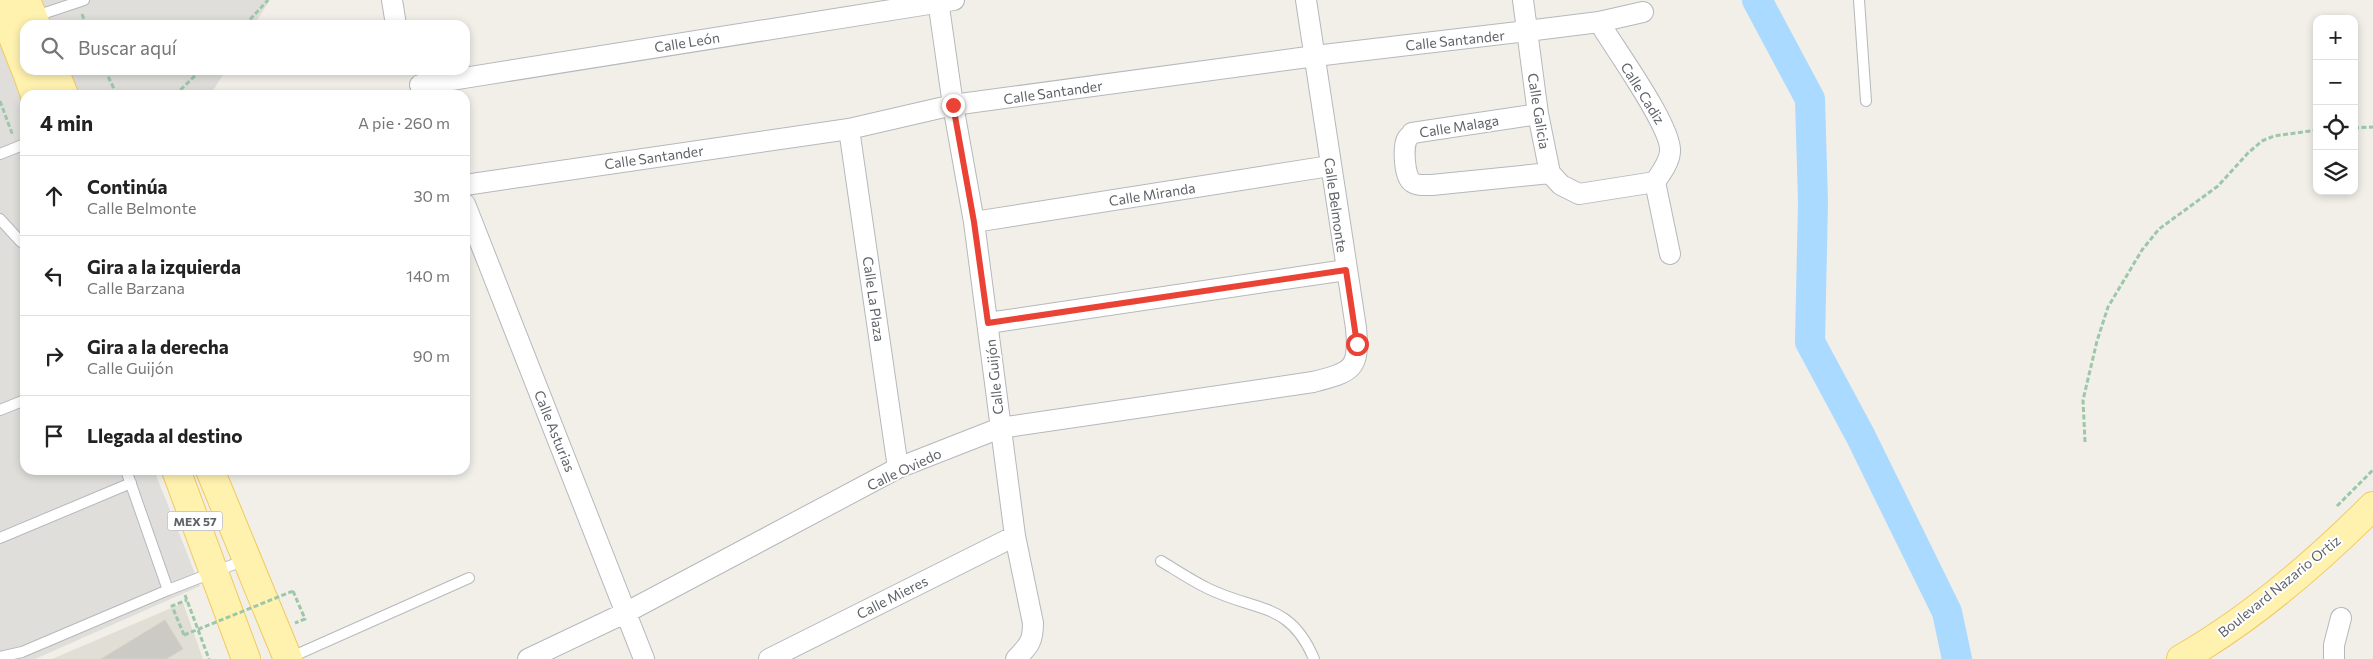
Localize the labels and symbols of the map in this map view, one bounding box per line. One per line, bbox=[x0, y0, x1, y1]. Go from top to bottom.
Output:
street label: Calle Santander bbox=[1404, 26, 1506, 54]
street label: Calle León bbox=[653, 28, 721, 56]
street label: Calle Cadiz bbox=[1617, 59, 1669, 127]
street label: Calle Galicia bbox=[1525, 72, 1553, 150]
street label: Calle Santander bbox=[1002, 77, 1104, 107]
route end bbox=[942, 94, 965, 117]
street label: Calle Malaga bbox=[1418, 111, 1500, 141]
street label: Calle Santander bbox=[603, 142, 705, 172]
street label: Calle Belmonte bbox=[1321, 156, 1351, 254]
street label: Calle Miranda bbox=[1108, 179, 1196, 209]
street label: Calle La Plaza bbox=[860, 255, 888, 343]
route start bbox=[1346, 333, 1369, 356]
street label: Calle Guijón bbox=[982, 338, 1006, 416]
street label: Calle Asturias bbox=[531, 388, 579, 474]
street label: Calle Oviedo bbox=[864, 444, 944, 494]
road number: MEX 57 bbox=[168, 512, 222, 530]
street label: Boulevard Nazario Ortiz bbox=[2215, 531, 2344, 640]
street label: Calle Mieres bbox=[854, 572, 930, 622]

